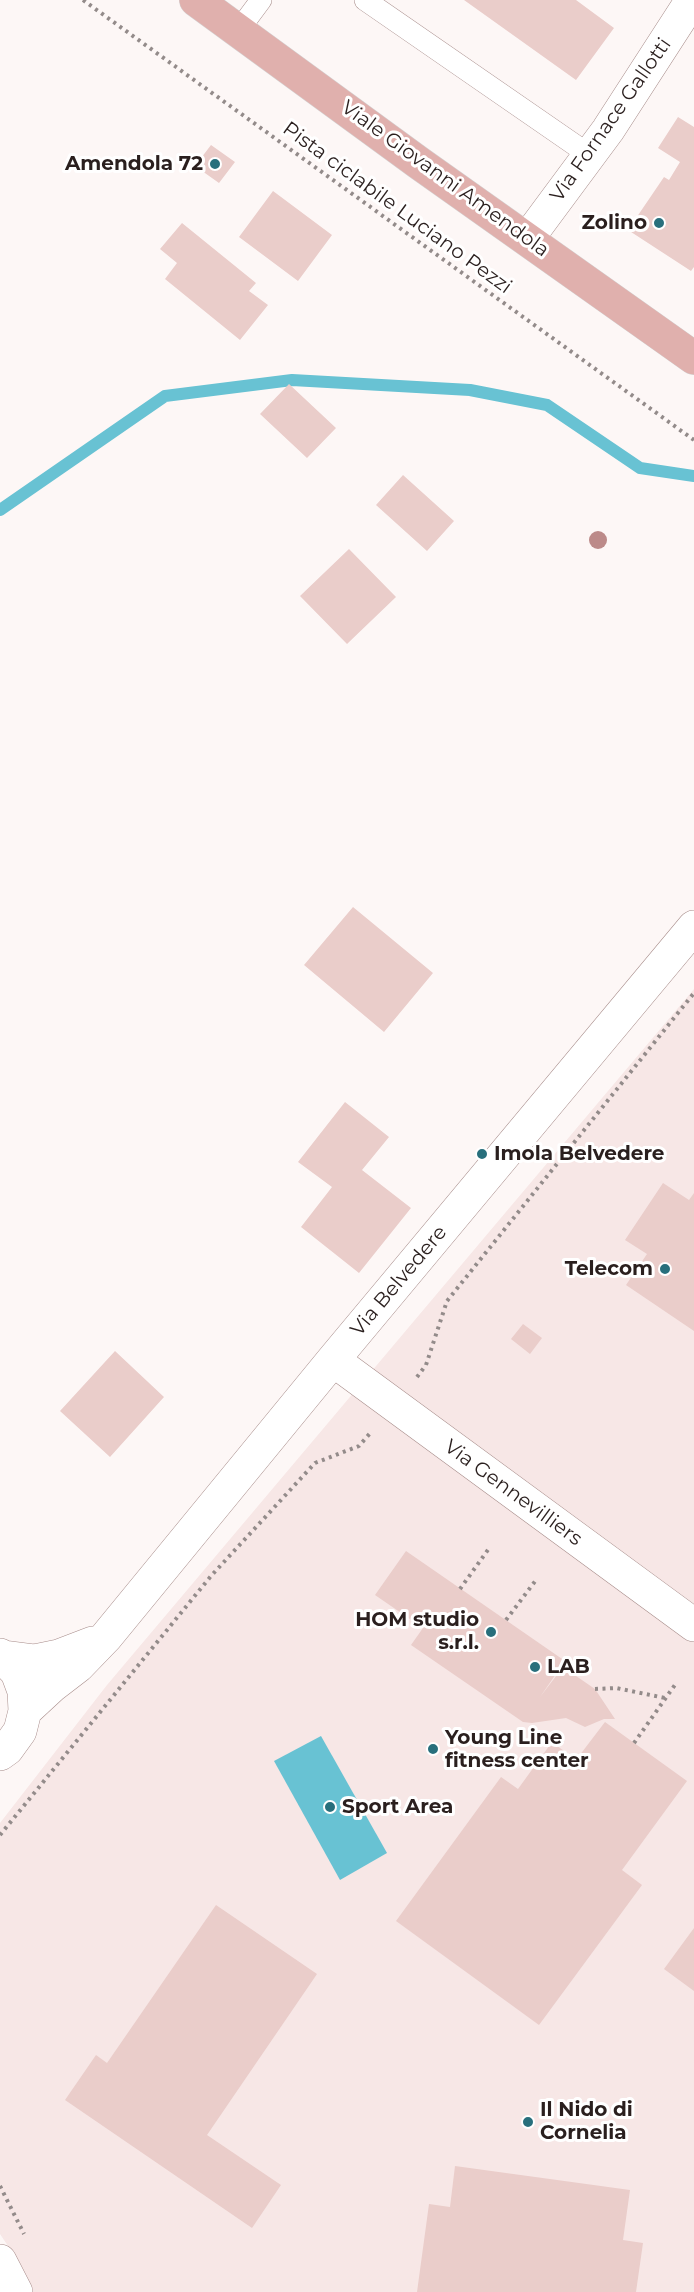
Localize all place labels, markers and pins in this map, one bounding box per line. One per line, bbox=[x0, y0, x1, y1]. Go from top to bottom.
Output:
place label: Amendola 72 bbox=[65, 152, 203, 176]
marker: Amendola 72 bbox=[208, 157, 222, 171]
place label: Zolino bbox=[582, 211, 647, 235]
marker: Zolino bbox=[652, 216, 666, 230]
place label: Imola Belvedere bbox=[494, 1142, 664, 1166]
marker: Imola Belvedere bbox=[475, 1147, 489, 1161]
place label: Telecom bbox=[565, 1257, 653, 1281]
marker: Telecom bbox=[658, 1262, 672, 1276]
place label: HOM studio s.r.l. bbox=[355, 1608, 479, 1655]
marker: HOM studio s.r.l. bbox=[484, 1625, 498, 1639]
place label: LAB bbox=[547, 1655, 590, 1679]
marker: LAB bbox=[528, 1660, 542, 1674]
place label: Young Line fitness center bbox=[445, 1726, 589, 1773]
marker: Young Line fitness center bbox=[426, 1742, 440, 1756]
place label: Sport Area bbox=[342, 1795, 453, 1819]
marker: Sport Area bbox=[323, 1800, 337, 1814]
place label: Il Nido di Cornelia bbox=[540, 2098, 633, 2145]
marker: Il Nido di Cornelia bbox=[521, 2115, 535, 2129]

